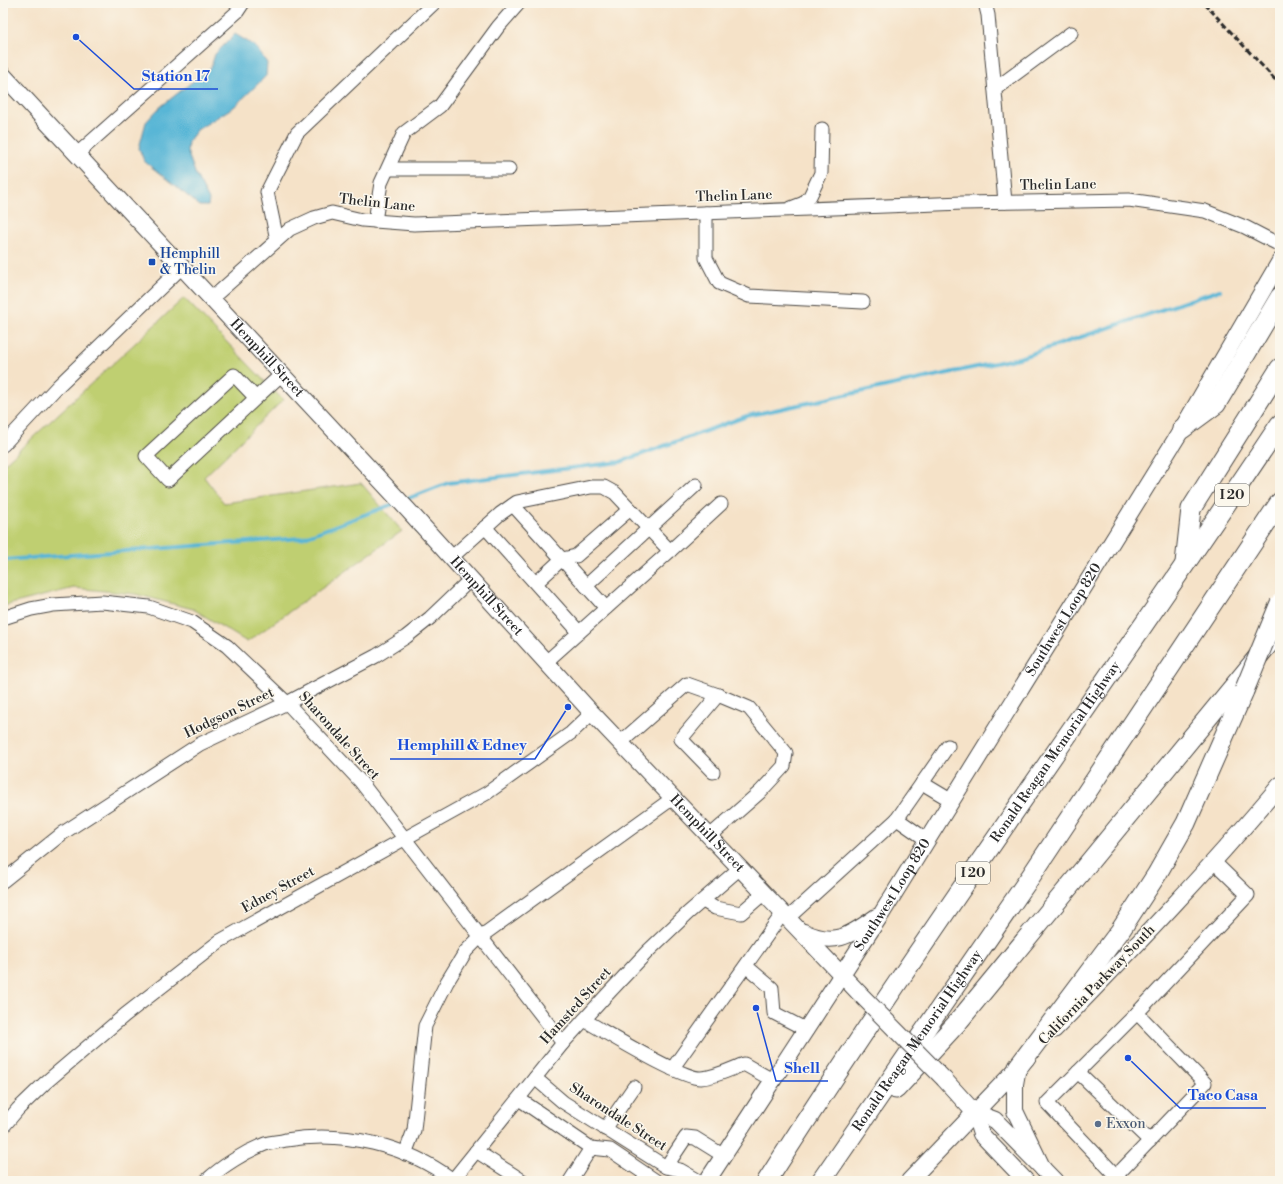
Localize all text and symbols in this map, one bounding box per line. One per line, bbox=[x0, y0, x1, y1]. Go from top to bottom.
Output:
callout: Station 17 bbox=[134, 62, 218, 89]
text: Station 17 bbox=[142, 67, 210, 86]
street label: Thelin Lane bbox=[1019, 175, 1097, 195]
street label: Thelin Lane bbox=[695, 186, 773, 206]
street label: Thelin Lane bbox=[338, 190, 416, 216]
place label: Hemphill & Thelin bbox=[160, 245, 220, 279]
marker: Hemphill & Thelin bbox=[147, 257, 157, 267]
street label: Hemphill Street bbox=[226, 315, 308, 401]
road number: I 20 bbox=[1215, 484, 1249, 506]
street label: Hemphill Street bbox=[446, 553, 527, 640]
street label: Southwest Loop 820 bbox=[1022, 560, 1106, 680]
street label: Ronald Reagan Memorial Highway bbox=[987, 658, 1125, 846]
street label: Hodgson Street bbox=[181, 684, 277, 742]
street label: Sharondale Street bbox=[295, 688, 383, 784]
callout: Hemphill & Edney bbox=[390, 732, 535, 759]
text: Hemphill & Edney bbox=[397, 736, 527, 755]
street label: Hemphill Street bbox=[666, 791, 748, 876]
street label: Southwest Loop 820 bbox=[850, 835, 935, 955]
road number: I 20 bbox=[956, 862, 990, 884]
street label: Edney Street bbox=[238, 863, 318, 917]
street label: California Parkway South bbox=[1035, 921, 1160, 1049]
street label: Ronald Reagan Memorial Highway bbox=[849, 946, 986, 1135]
street label: Hamsted Street bbox=[537, 964, 615, 1048]
callout: Shell bbox=[776, 1054, 828, 1081]
text: Shell bbox=[784, 1059, 820, 1078]
street label: Sharondale Street bbox=[566, 1079, 670, 1155]
callout: Taco Casa bbox=[1180, 1081, 1266, 1108]
text: Taco Casa bbox=[1188, 1086, 1259, 1105]
place label: Exxon bbox=[1106, 1115, 1146, 1133]
marker: Exxon bbox=[1093, 1119, 1103, 1129]

